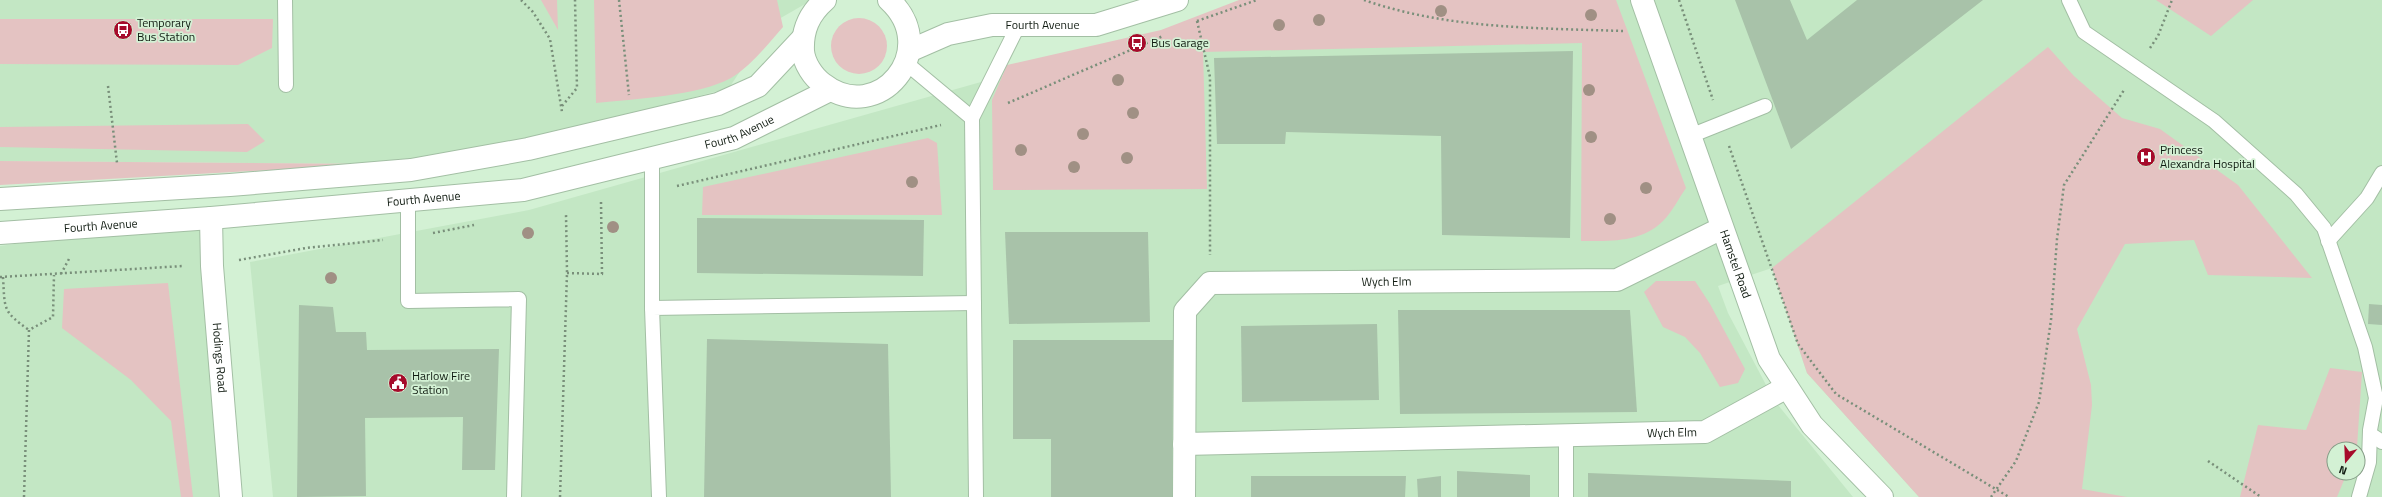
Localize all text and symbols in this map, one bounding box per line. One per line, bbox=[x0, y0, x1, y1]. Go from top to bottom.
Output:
place label: Temporary Bus Station bbox=[137, 13, 195, 46]
street label: Fourth Avenue bbox=[1006, 15, 1079, 34]
bus stop icon: Temporary Bus Station bbox=[112, 19, 134, 41]
bus stop icon: Bus Garage bbox=[1126, 32, 1148, 54]
place label: Bus Garage bbox=[1151, 33, 1209, 52]
street label: Fourth Avenue bbox=[702, 109, 777, 154]
place label: Princess Alexandra Hospital bbox=[2160, 140, 2255, 173]
hospital icon: Princess Alexandra Hospital bbox=[2135, 146, 2157, 168]
street label: Fourth Avenue bbox=[386, 186, 461, 211]
street label: Fourth Avenue bbox=[63, 213, 138, 237]
street label: Hamstel Road bbox=[1715, 227, 1757, 301]
street label: Wych Elm bbox=[1361, 272, 1412, 291]
street label: Hodings Road bbox=[208, 322, 232, 393]
place label: Harlow Fire Station bbox=[412, 366, 470, 399]
public building icon: Harlow Fire Station bbox=[387, 372, 409, 394]
street label: Wych Elm bbox=[1647, 422, 1697, 442]
north arrow bbox=[2326, 441, 2366, 481]
text: N bbox=[2337, 462, 2349, 479]

